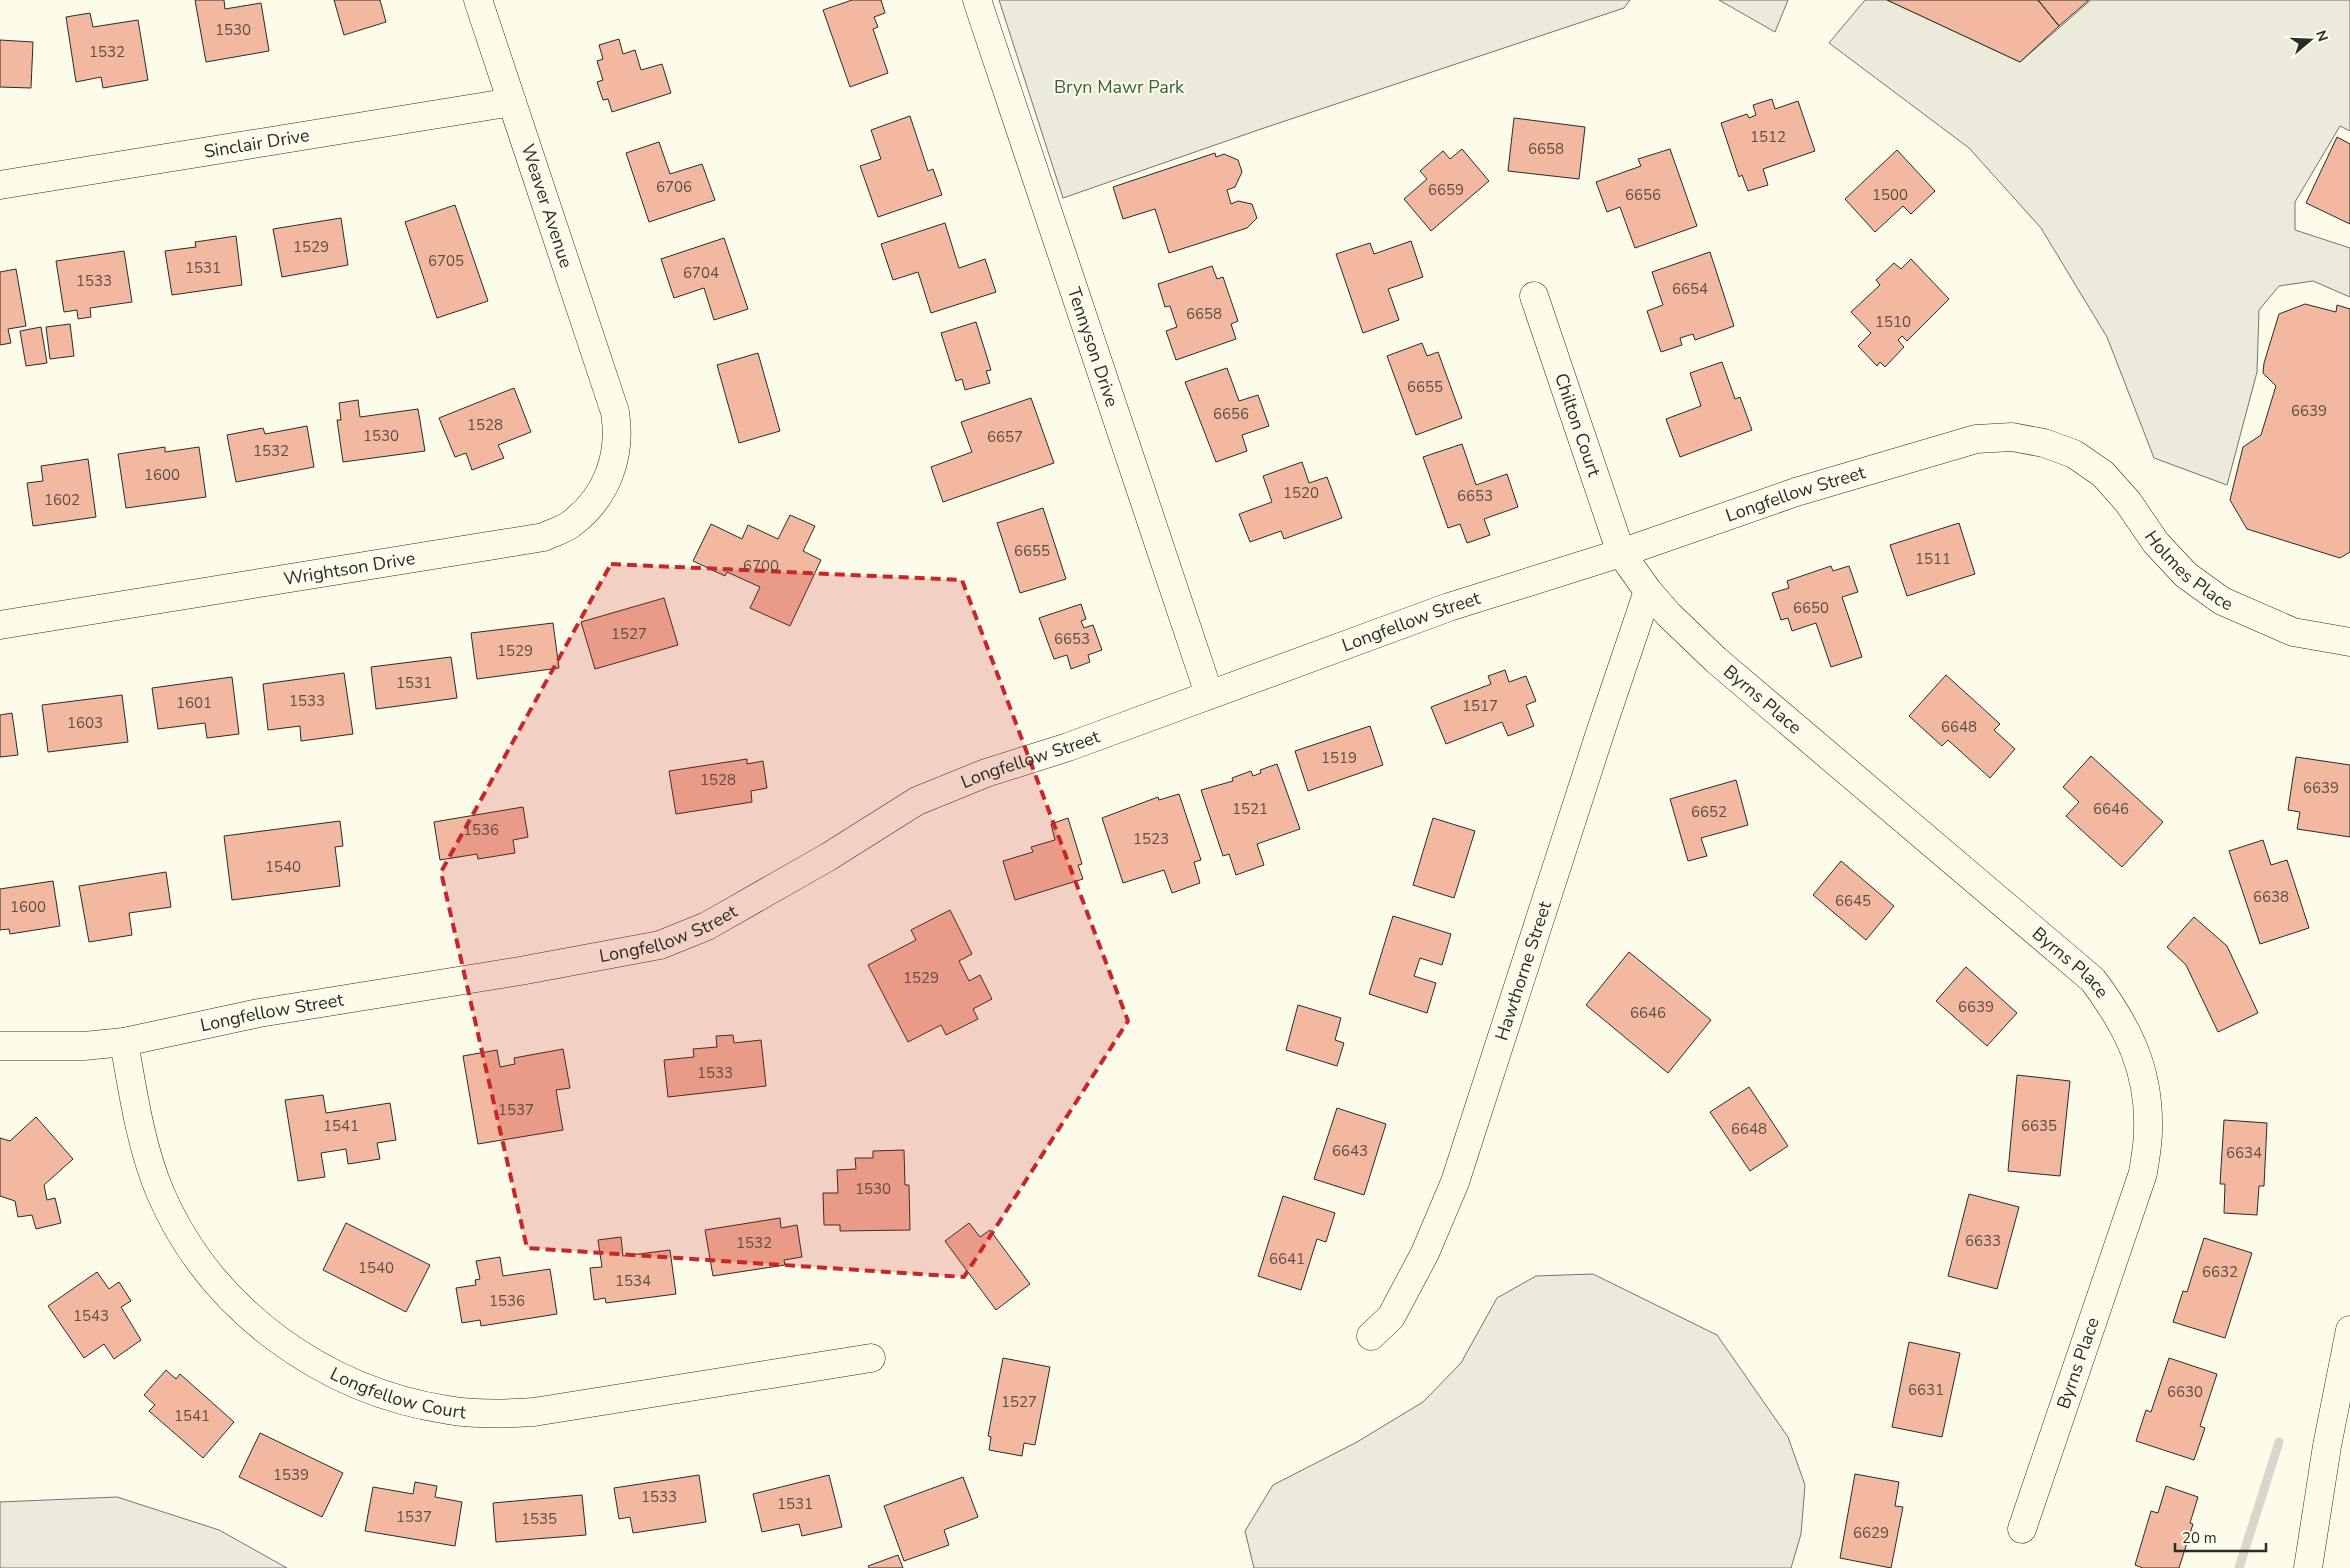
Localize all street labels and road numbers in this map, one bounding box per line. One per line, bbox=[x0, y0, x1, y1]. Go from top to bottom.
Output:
street label: Sinclair Drive bbox=[202, 123, 311, 164]
street label: Weaver Avenue bbox=[516, 141, 578, 271]
street label: Tennyson Drive bbox=[1062, 284, 1124, 410]
street label: Chilton Court bbox=[1549, 370, 1606, 480]
street label: Longfellow Street bbox=[1722, 460, 1869, 528]
street label: Holmes Place bbox=[2139, 526, 2237, 616]
street label: Wrightson Drive bbox=[282, 546, 417, 591]
street label: Longfellow Street bbox=[1339, 586, 1484, 657]
street label: Byrns Place bbox=[1718, 660, 1807, 740]
street label: Longfellow Street bbox=[957, 724, 1104, 794]
street label: Hawthorne Street bbox=[1489, 897, 1557, 1044]
street label: Longfellow Street bbox=[597, 899, 742, 968]
street label: Byrns Place bbox=[2027, 922, 2114, 1003]
street label: Longfellow Street bbox=[198, 987, 346, 1037]
street label: Byrns Place bbox=[2051, 1314, 2105, 1412]
street label: Longfellow Court bbox=[326, 1362, 468, 1424]

